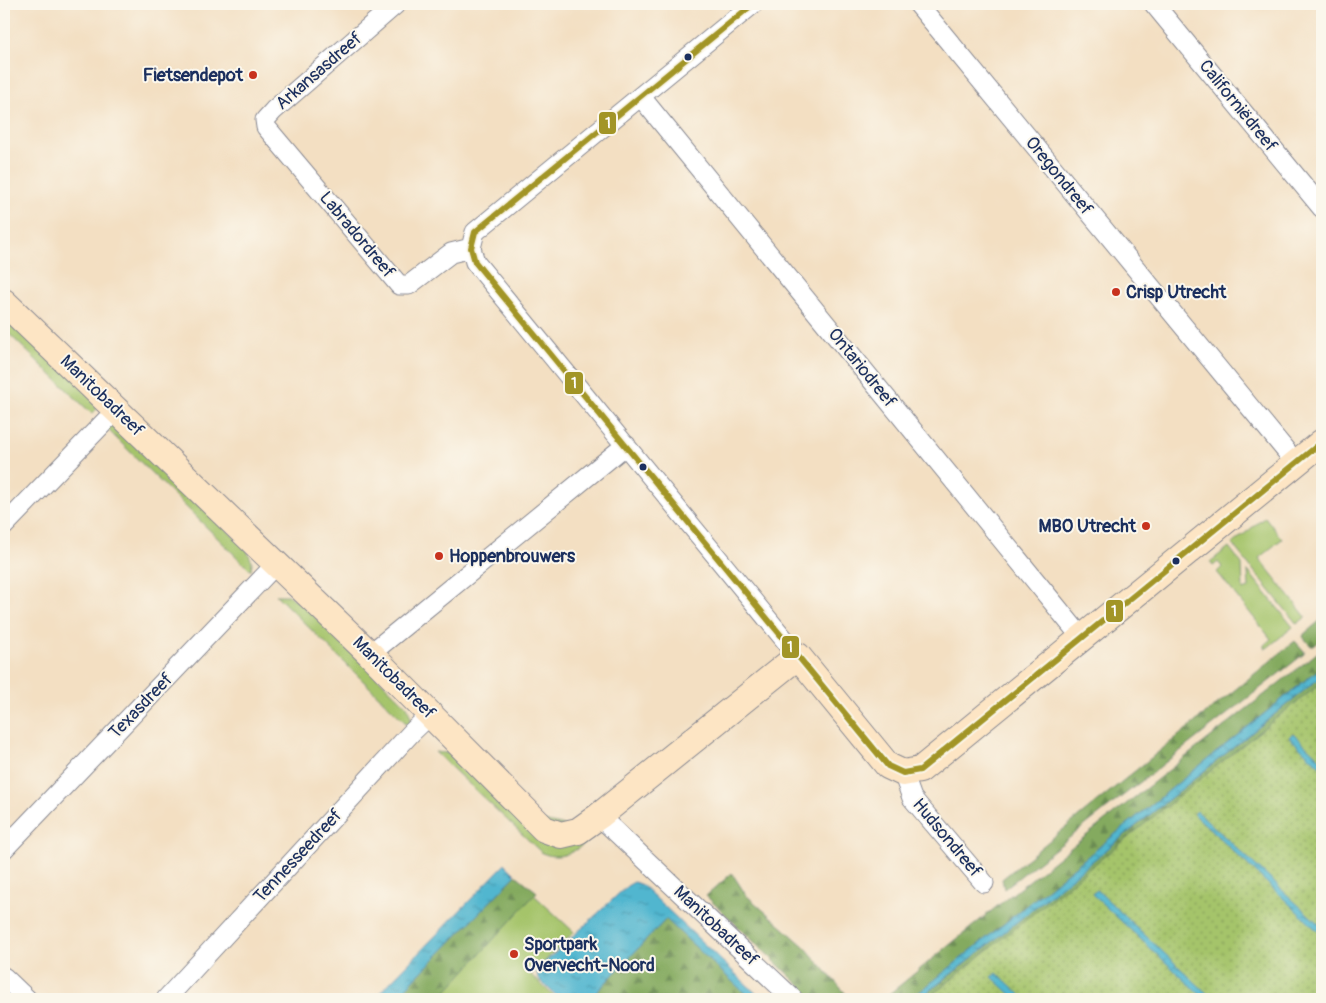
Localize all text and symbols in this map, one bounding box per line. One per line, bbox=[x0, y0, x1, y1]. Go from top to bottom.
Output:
street label: Arkansasdreef bbox=[271, 27, 368, 115]
unlabelled marker bbox=[683, 52, 693, 62]
street label: Californiëdreef bbox=[1194, 55, 1283, 157]
place label: Fietsendepot bbox=[143, 64, 244, 87]
marker: Fietsendepot bbox=[247, 69, 259, 81]
line badge: 1 bbox=[598, 111, 617, 135]
text: 1 bbox=[605, 115, 611, 132]
street label: Oregondreef bbox=[1020, 132, 1098, 221]
street label: Labradordreef bbox=[314, 187, 400, 284]
place label: Crisp Utrecht bbox=[1126, 281, 1227, 304]
marker: Crisp Utrecht bbox=[1110, 286, 1122, 298]
street label: Ontariodreef bbox=[823, 323, 902, 413]
street label: Manitobadreef bbox=[55, 350, 149, 442]
line badge: 1 bbox=[564, 371, 584, 395]
text: 1 bbox=[571, 375, 577, 392]
unlabelled marker bbox=[638, 462, 648, 472]
place label: MBO Utrecht bbox=[1039, 515, 1137, 538]
marker: MBO Utrecht bbox=[1140, 520, 1152, 532]
place label: Hoppenbrouwers bbox=[449, 545, 576, 568]
marker: Hoppenbrouwers bbox=[433, 550, 445, 562]
unlabelled marker bbox=[1171, 556, 1181, 566]
line badge: 1 bbox=[1105, 599, 1124, 623]
text: 1 bbox=[1111, 603, 1117, 620]
street label: Manitobadreef bbox=[348, 632, 441, 725]
line badge: 1 bbox=[781, 635, 800, 659]
text: 1 bbox=[787, 639, 793, 656]
street label: Texasdreef bbox=[104, 668, 179, 744]
street label: Hudsondreef bbox=[907, 793, 987, 883]
street label: Tennesseedreef bbox=[249, 804, 348, 908]
street label: Manitobadreef bbox=[669, 881, 764, 972]
place label: Sportpark Overvecht-Noord bbox=[524, 933, 655, 977]
marker: Sportpark Overvecht-Noord bbox=[508, 948, 520, 960]

